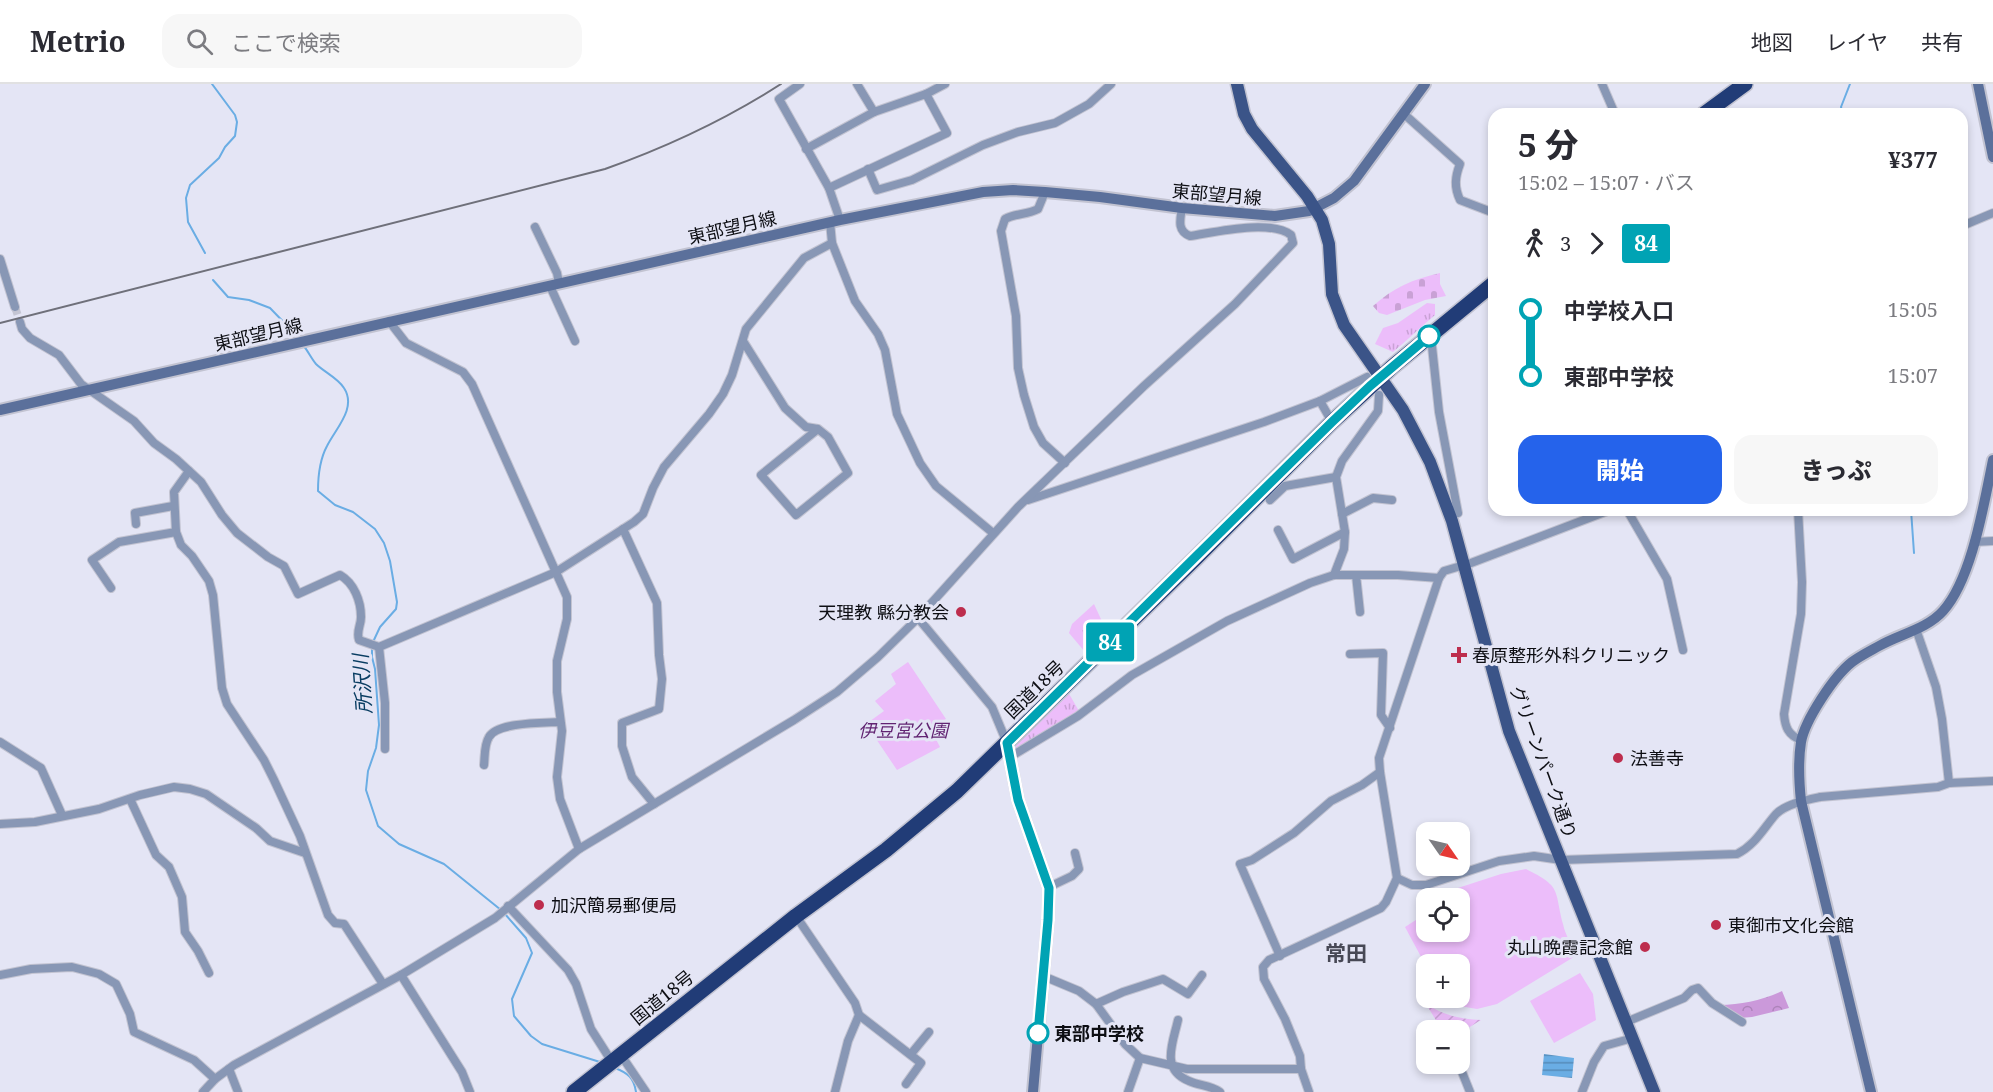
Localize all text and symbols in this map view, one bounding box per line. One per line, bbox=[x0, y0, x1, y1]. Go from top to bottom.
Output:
search box bbox=[162, 14, 582, 68]
text: Metrio bbox=[30, 22, 126, 60]
icon: search bbox=[183, 25, 216, 58]
text: ここで検索 bbox=[231, 27, 341, 57]
text: 地図 bbox=[1751, 28, 1793, 56]
text: レイヤ bbox=[1826, 28, 1888, 56]
text: 共有 bbox=[1921, 28, 1963, 56]
text: 5 分 bbox=[1518, 122, 1578, 167]
text: ¥377 bbox=[1888, 144, 1938, 174]
text: 15:02 – 15:07 · バス bbox=[1518, 169, 1695, 196]
street label: 東部望月線 bbox=[1171, 178, 1263, 210]
street label: 東部望月線 bbox=[685, 205, 779, 249]
icon: walk bbox=[1518, 227, 1551, 260]
icon: forward bbox=[1580, 227, 1613, 260]
text: 84 bbox=[1634, 229, 1658, 257]
text: 3 bbox=[1560, 230, 1571, 257]
text: 中学校入口 bbox=[1564, 295, 1674, 325]
text: 15:05 bbox=[1888, 296, 1938, 323]
street label: 東部望月線 bbox=[211, 312, 305, 356]
unlabelled marker bbox=[1418, 325, 1440, 347]
text: 東部中学校 bbox=[1564, 361, 1674, 391]
text: 15:07 bbox=[1888, 362, 1938, 389]
button: 開始 bbox=[1518, 435, 1722, 504]
button: きっぷ bbox=[1734, 435, 1938, 504]
place label: 天理教 縣分教会 bbox=[818, 600, 949, 624]
marker: 天理教 縣分教会 bbox=[954, 605, 968, 619]
line badge: 84 bbox=[1083, 622, 1137, 662]
text: 84 bbox=[1098, 628, 1122, 656]
place label: 春原整形外科クリニック bbox=[1472, 643, 1670, 667]
marker: 春原整形外科クリニック bbox=[1450, 646, 1468, 664]
water label: 所沢川 bbox=[346, 651, 378, 715]
street label: 国道18号 bbox=[999, 655, 1069, 723]
street label: グリーンパーク通り bbox=[1505, 682, 1583, 842]
park label: 伊豆宮公園 bbox=[858, 718, 951, 742]
place label: 法善寺 bbox=[1630, 746, 1684, 770]
marker: 法善寺 bbox=[1611, 751, 1625, 765]
north arrow bbox=[1416, 822, 1470, 876]
map controls bbox=[1416, 822, 1470, 1074]
button: locate bbox=[1416, 888, 1470, 942]
place label: 加沢簡易郵便局 bbox=[551, 893, 677, 917]
marker: 加沢簡易郵便局 bbox=[532, 898, 546, 912]
place label: 東御市文化会館 bbox=[1728, 913, 1854, 937]
marker: 東御市文化会館 bbox=[1709, 918, 1723, 932]
place label: 丸山晩霞記念館 bbox=[1507, 935, 1633, 959]
district label: 常田 bbox=[1325, 939, 1367, 967]
marker: 丸山晩霞記念館 bbox=[1638, 940, 1652, 954]
button: + bbox=[1416, 954, 1470, 1008]
street label: 国道18号 bbox=[626, 964, 698, 1030]
button: − bbox=[1416, 1020, 1470, 1074]
place label: 東部中学校 bbox=[1054, 1021, 1144, 1045]
marker: 東部中学校 bbox=[1027, 1022, 1049, 1044]

